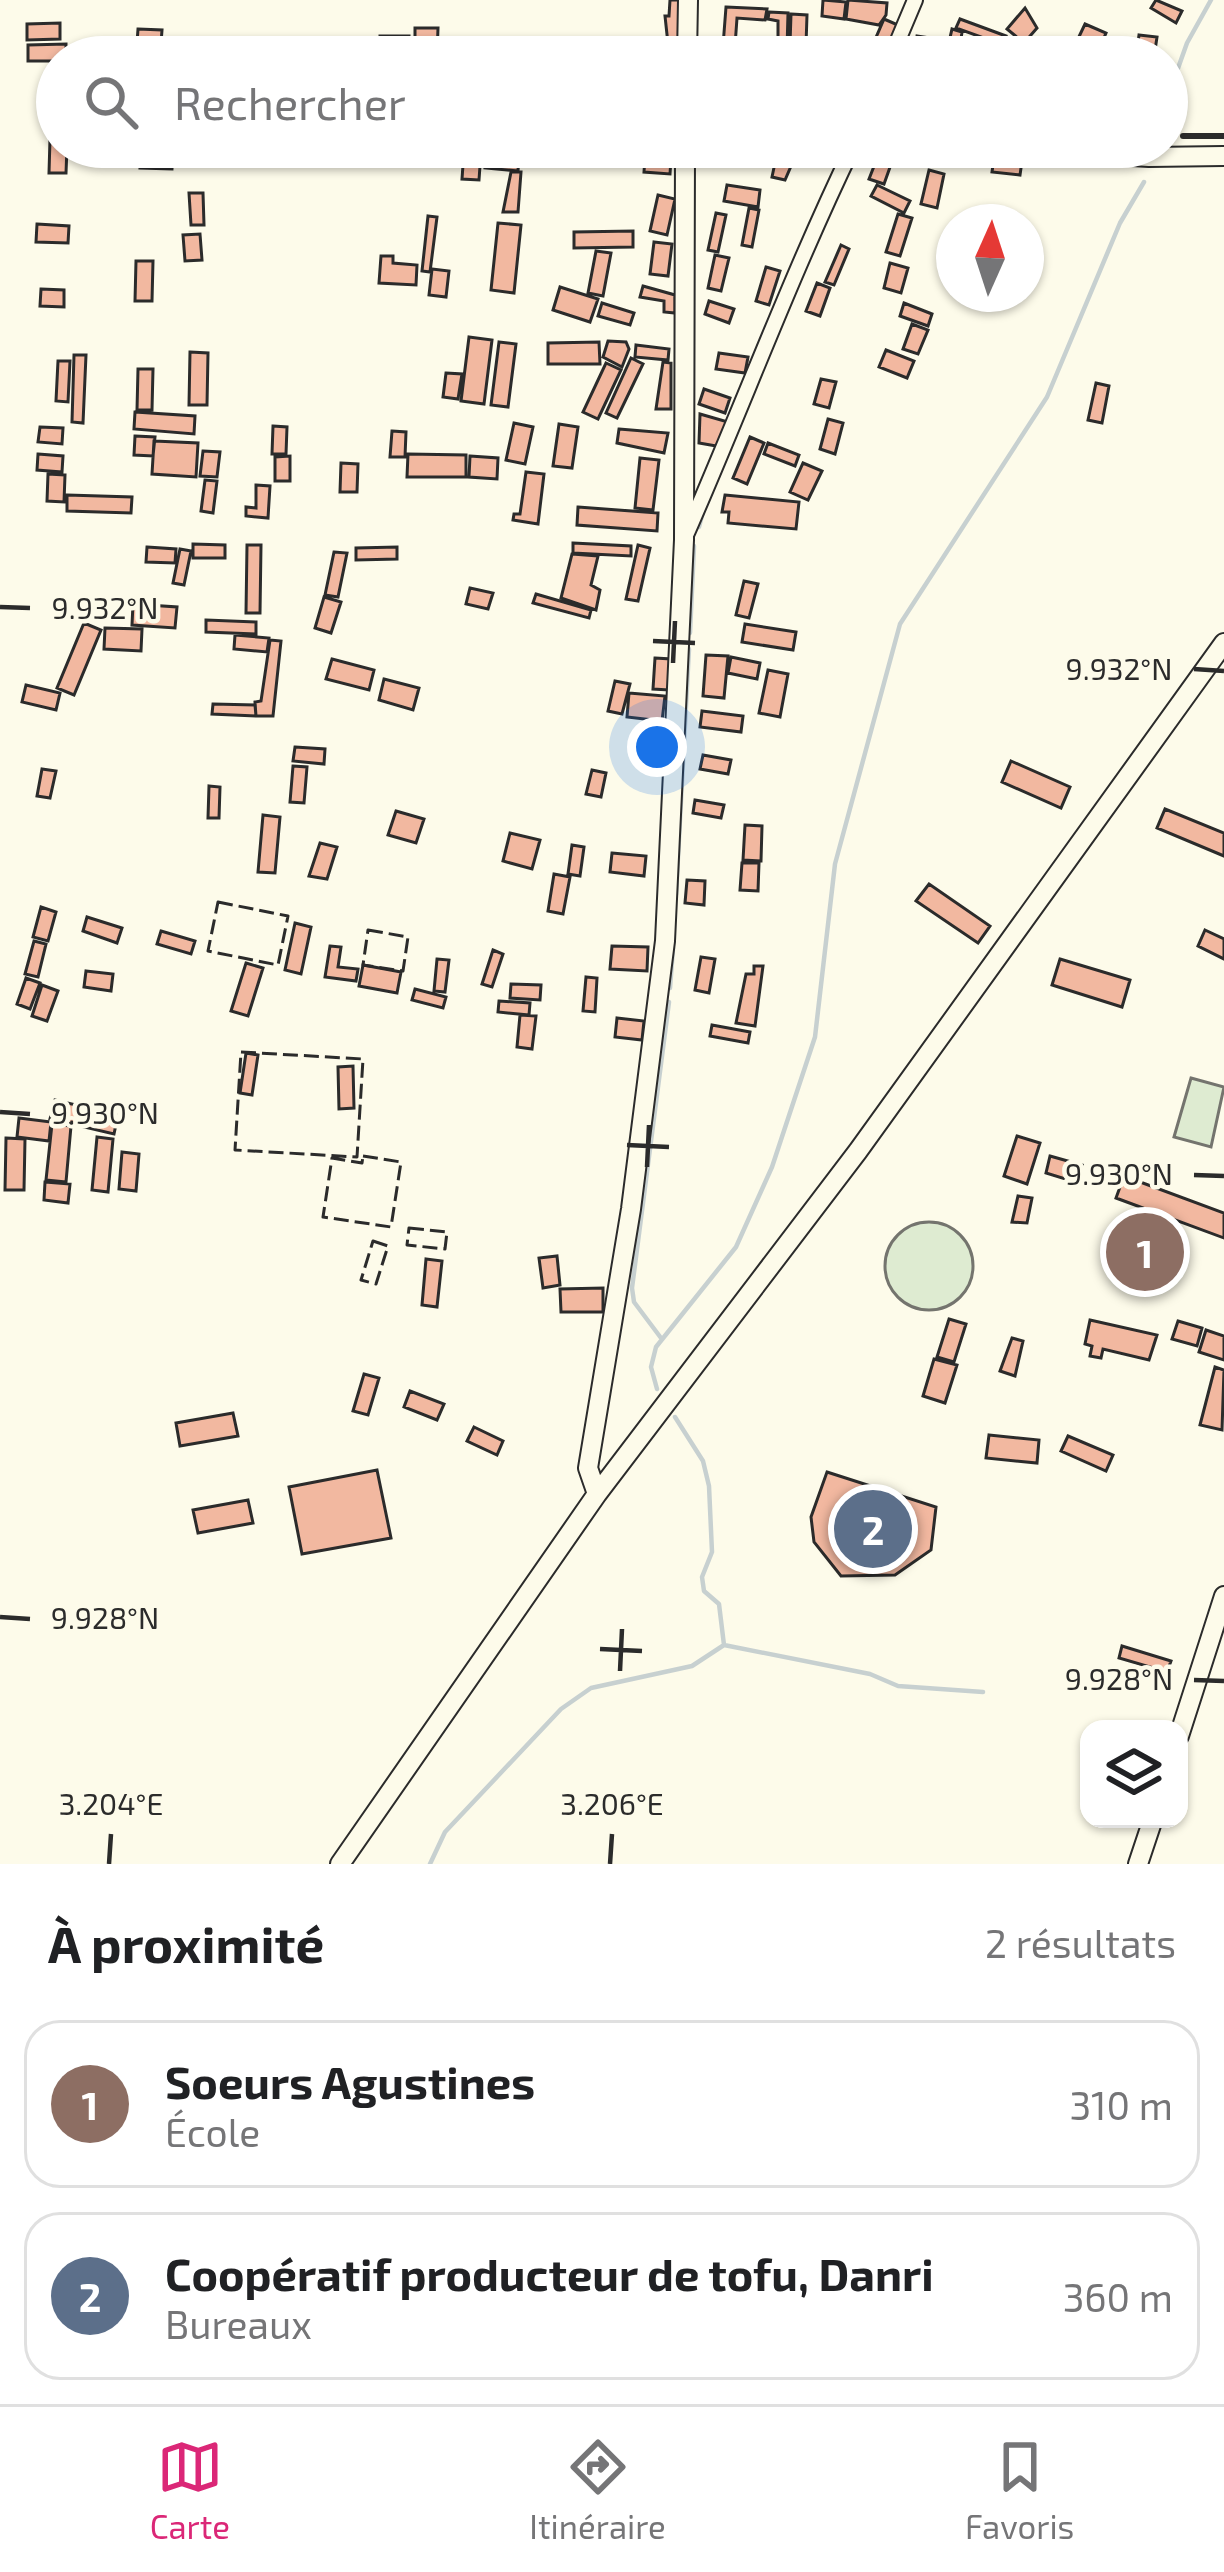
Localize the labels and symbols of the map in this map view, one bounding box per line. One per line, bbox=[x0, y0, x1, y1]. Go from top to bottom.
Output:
north arrow bbox=[936, 204, 1044, 312]
text: 9.932°N bbox=[52, 589, 158, 625]
text: 9.932°N bbox=[1066, 650, 1172, 686]
your location bbox=[627, 717, 687, 777]
text: 9.930°N bbox=[51, 1094, 159, 1130]
text: 9.930°N bbox=[1065, 1155, 1173, 1191]
pin: 1 bbox=[1106, 1207, 1184, 1297]
pin: 2 bbox=[834, 1484, 912, 1574]
text: 9.928°N bbox=[51, 1599, 159, 1635]
text: 9.928°N bbox=[1065, 1660, 1173, 1696]
text: 3.204°E bbox=[59, 1785, 163, 1821]
text: 3.206°E bbox=[560, 1785, 664, 1821]

